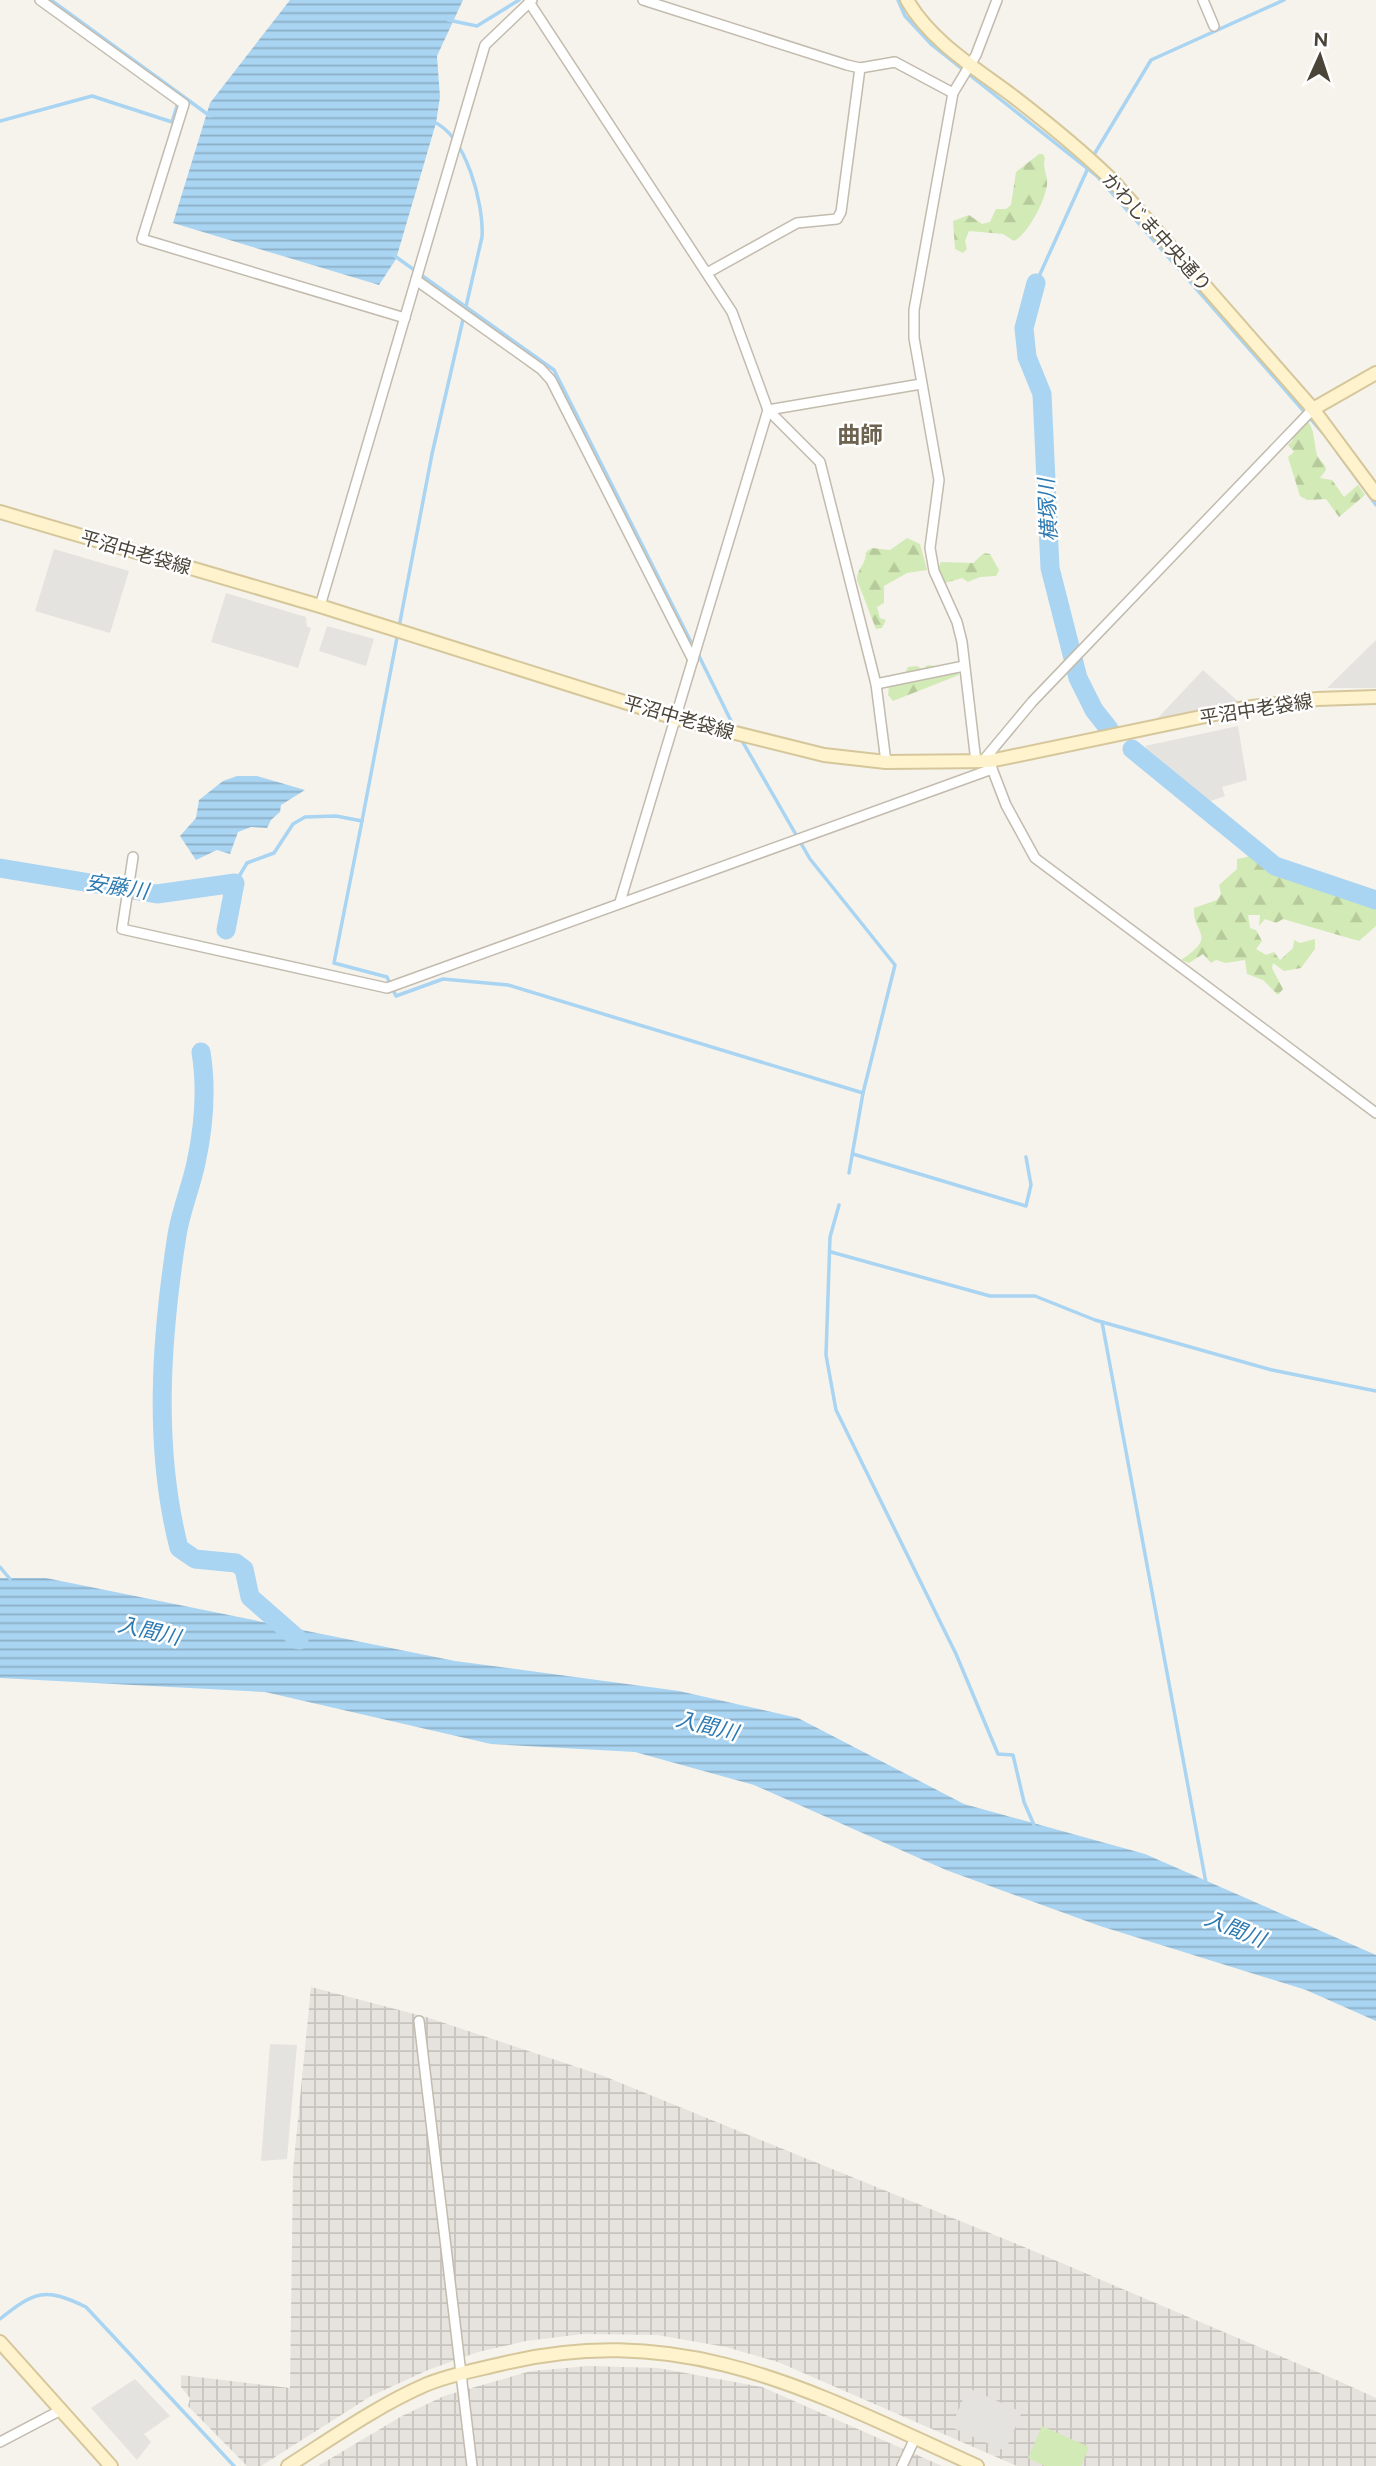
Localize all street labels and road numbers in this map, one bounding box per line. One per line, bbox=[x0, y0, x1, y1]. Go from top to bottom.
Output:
street label: かわじま中央通り bbox=[1097, 168, 1216, 297]
street label: 平沼中老袋線 bbox=[78, 526, 194, 579]
street label: 平沼中老袋線 bbox=[1198, 689, 1314, 730]
street label: 平沼中老袋線 bbox=[621, 691, 737, 744]

